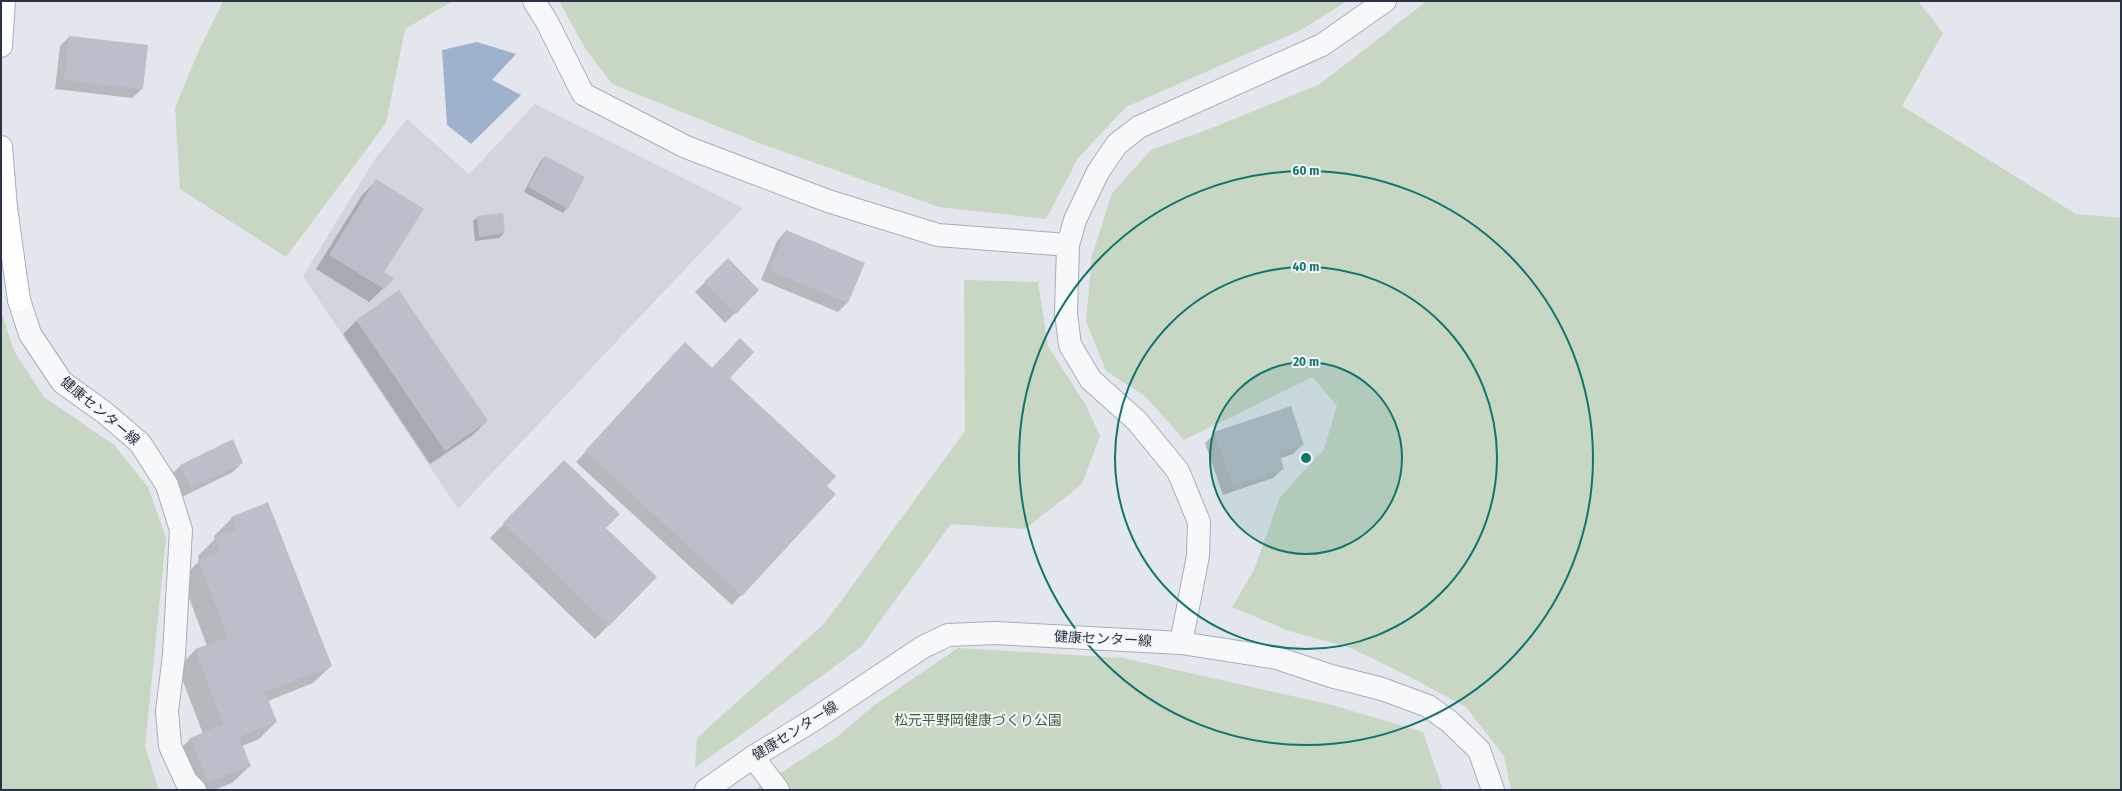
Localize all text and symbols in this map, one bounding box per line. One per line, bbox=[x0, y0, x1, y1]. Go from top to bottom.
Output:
text: 60 m bbox=[1293, 164, 1319, 178]
text: 40 m bbox=[1293, 260, 1319, 274]
text: 20 m bbox=[1293, 355, 1319, 369]
street label: 健康センター線 bbox=[57, 373, 143, 449]
centre of rings bbox=[1299, 451, 1313, 465]
street label: 健康センター線 bbox=[1054, 628, 1152, 650]
street label: 健康センター線 bbox=[749, 698, 841, 764]
park label: 松元平野岡健康づくり公園 bbox=[894, 712, 1062, 729]

